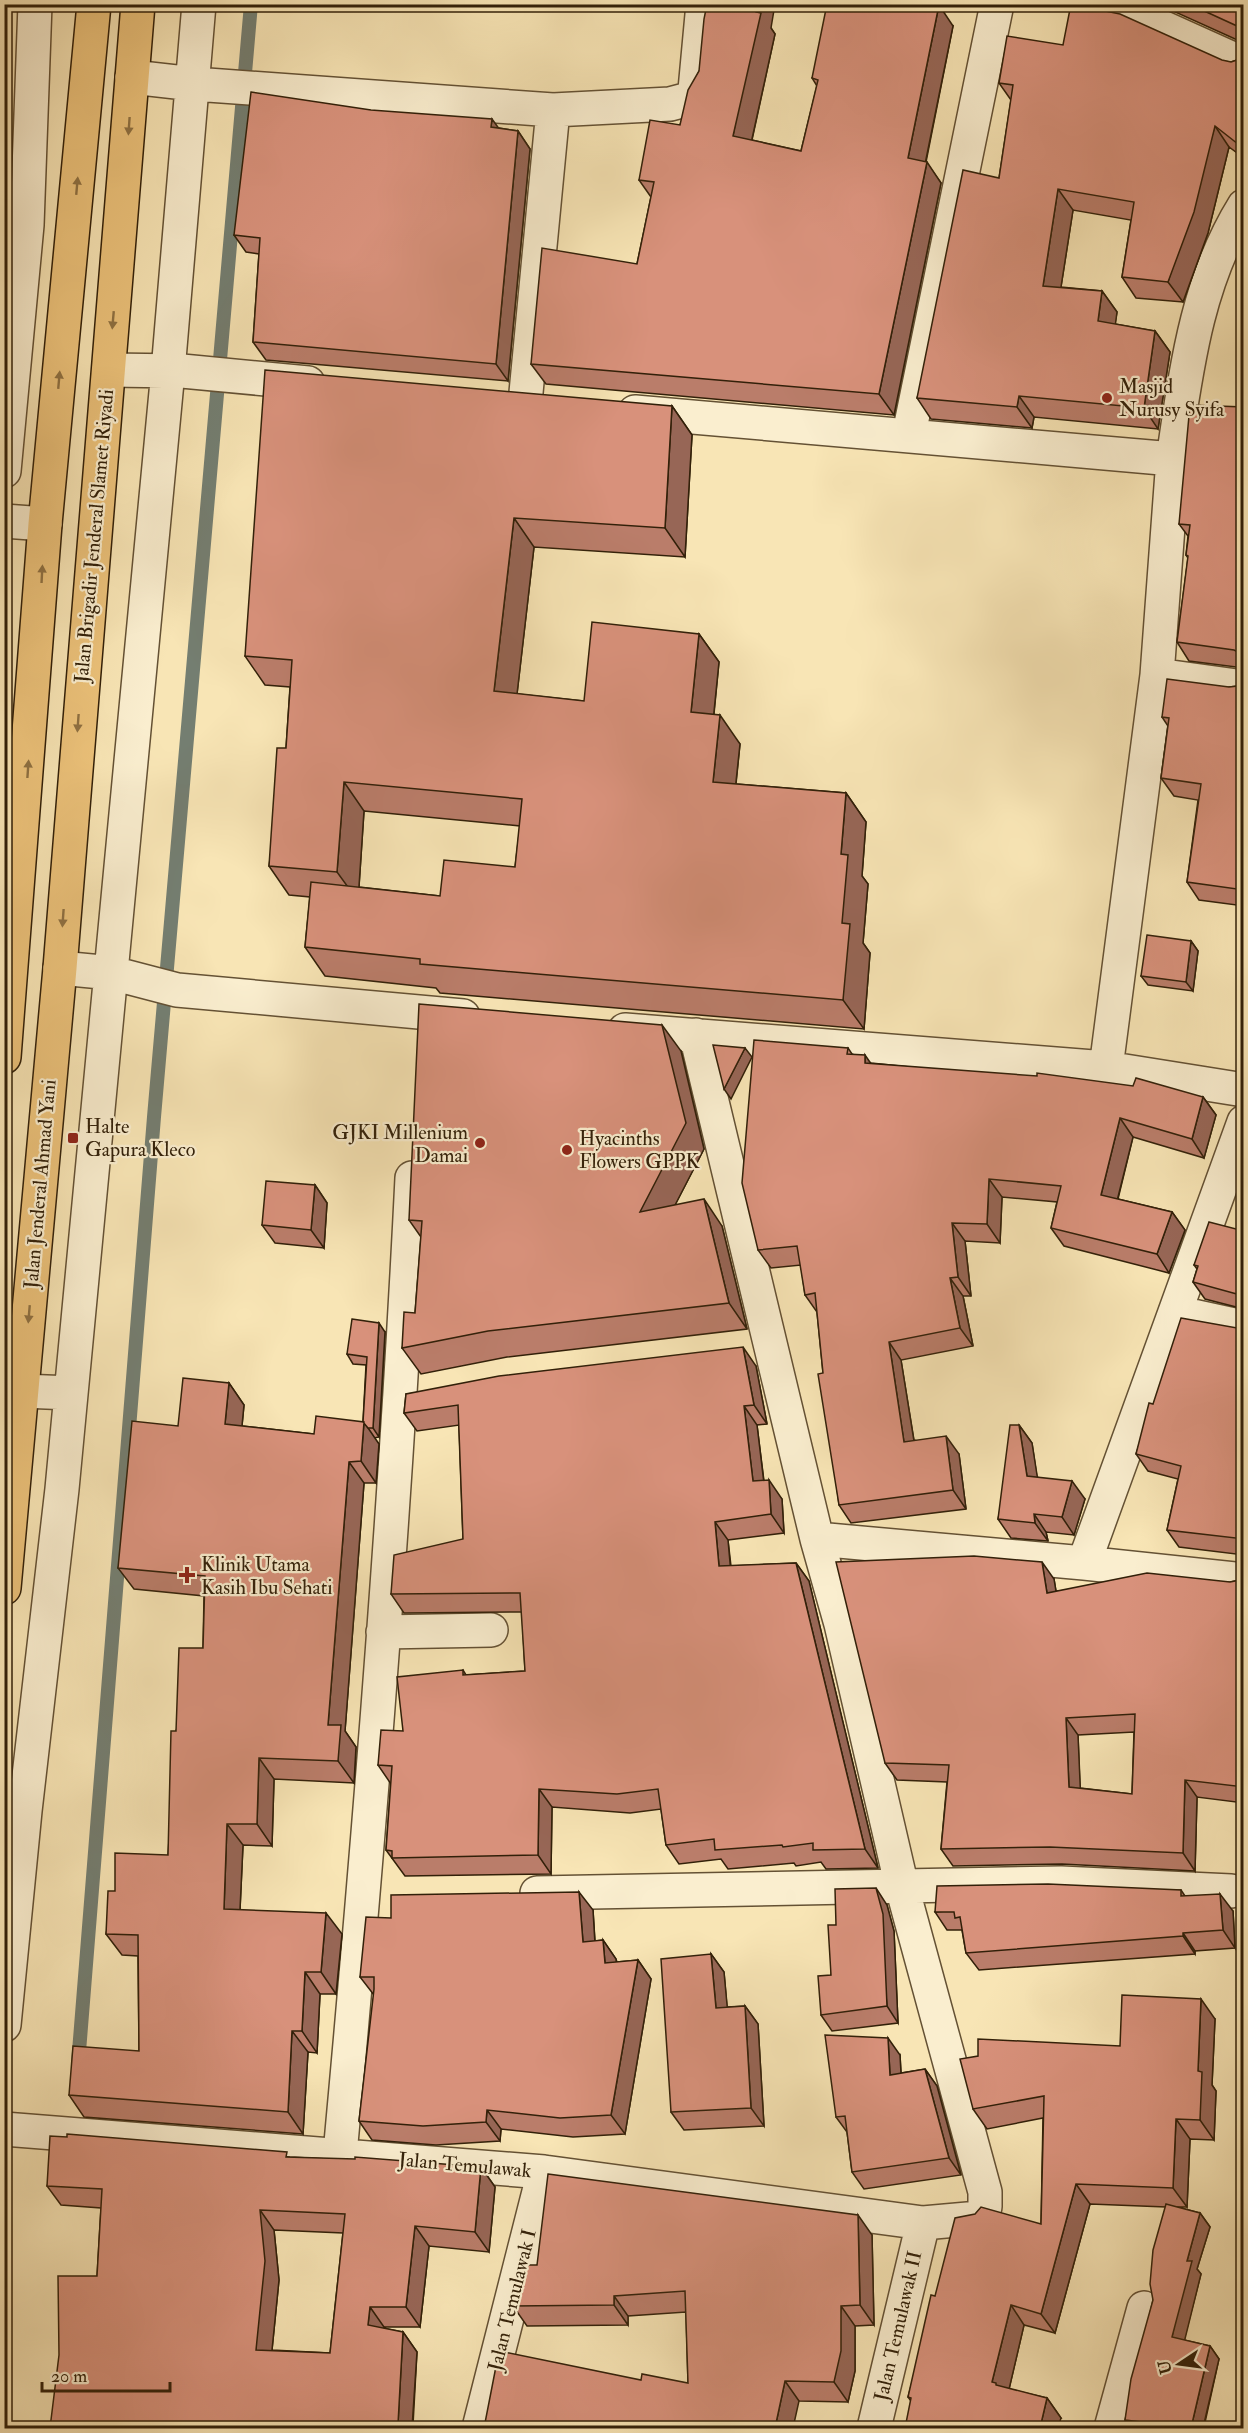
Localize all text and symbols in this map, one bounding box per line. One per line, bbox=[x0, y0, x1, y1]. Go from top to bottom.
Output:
one-way arrow bbox=[124, 116, 134, 135]
one-way arrow bbox=[72, 177, 82, 196]
one-way arrow bbox=[108, 311, 118, 330]
one-way arrow bbox=[54, 371, 64, 390]
place label: Masjid Nurusy Syifa bbox=[1119, 374, 1225, 422]
street label: Jalan Brigadir Jenderal Slamet Riyadi bbox=[69, 388, 119, 685]
marker: Masjid Nurusy Syifa bbox=[1100, 391, 1114, 405]
one-way arrow bbox=[37, 565, 47, 584]
one-way arrow bbox=[73, 714, 83, 733]
one-way arrow bbox=[24, 759, 33, 778]
one-way arrow bbox=[59, 908, 68, 927]
street label: Jalan Jenderal Ahmad Yani bbox=[18, 1078, 62, 1291]
place label: Halte Gapura Kleco bbox=[85, 1114, 195, 1163]
place label: GJKI Millenium Damai bbox=[332, 1120, 468, 1168]
place label: Hyacinths Flowers GPPK bbox=[579, 1126, 700, 1174]
marker: Halte Gapura Kleco bbox=[66, 1131, 80, 1145]
marker: GJKI Millenium Damai bbox=[473, 1136, 487, 1150]
marker: Hyacinths Flowers GPPK bbox=[560, 1143, 574, 1157]
one-way arrow bbox=[24, 1304, 34, 1323]
place label: Klinik Utama Kasih Ibu Sehati bbox=[201, 1552, 332, 1600]
marker: Klinik Utama Kasih Ibu Sehati bbox=[178, 1566, 196, 1584]
street label: Jalan Temulawak bbox=[396, 2147, 533, 2183]
street label: Jalan Temulawak I bbox=[482, 2226, 542, 2375]
street label: Jalan Temulawak II bbox=[868, 2248, 927, 2405]
north arrow bbox=[1149, 2334, 1209, 2394]
scale bar bbox=[42, 2355, 170, 2393]
text: U bbox=[1154, 2358, 1177, 2376]
text: 20 m bbox=[51, 2365, 87, 2388]

